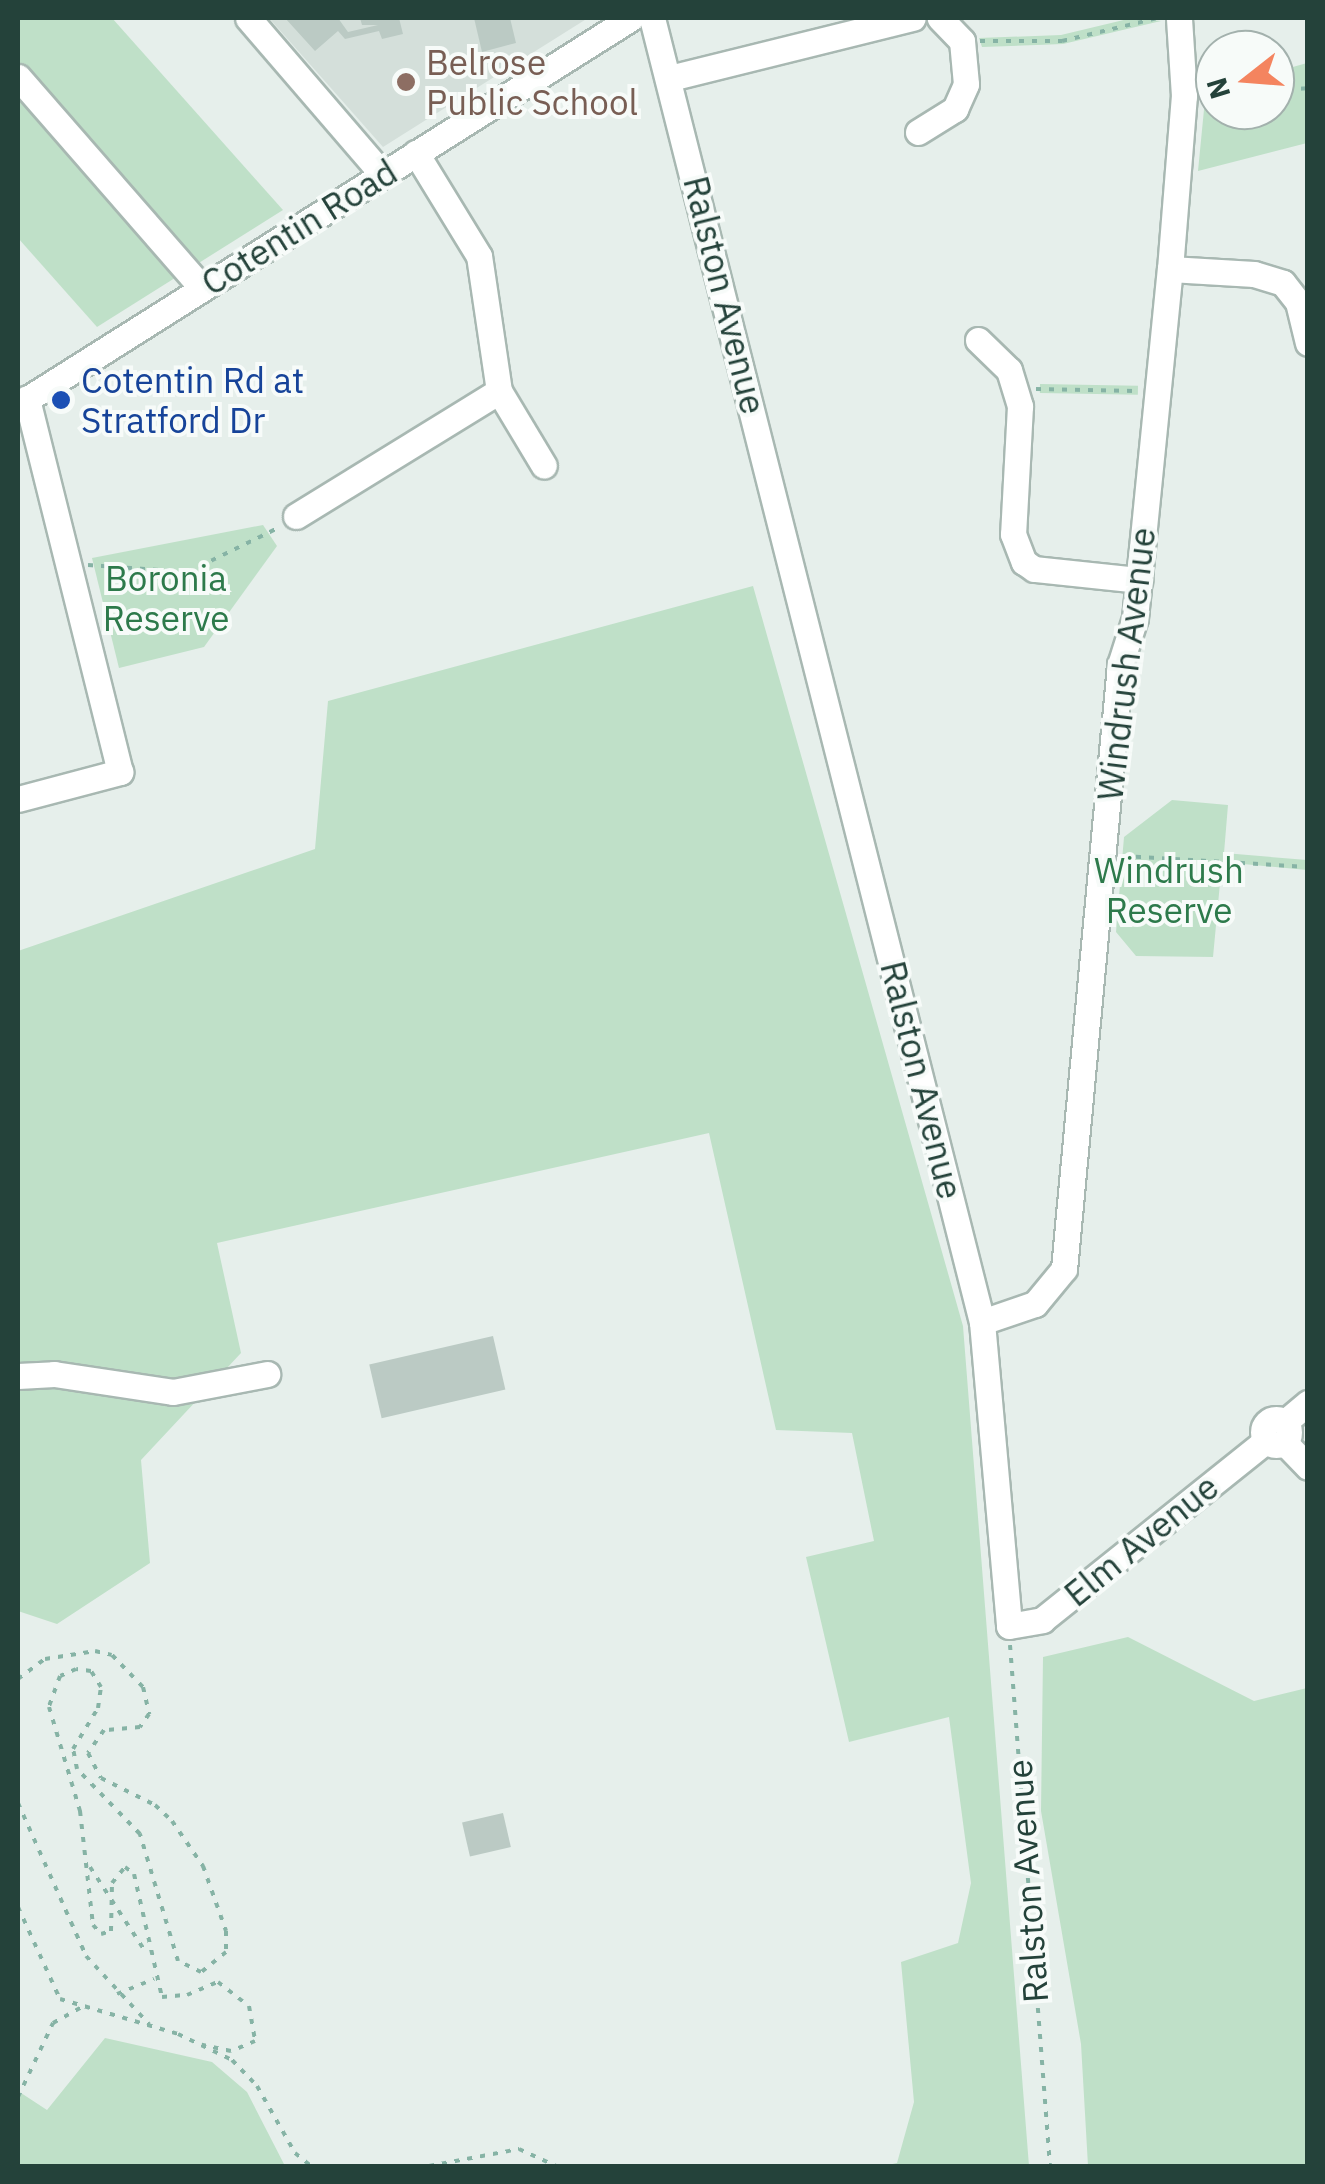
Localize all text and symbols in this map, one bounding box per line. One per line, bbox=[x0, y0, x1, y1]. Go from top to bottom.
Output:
north arrow bbox=[1195, 30, 1295, 130]
place label: Belrose Public School bbox=[426, 41, 638, 123]
marker: Belrose Public School bbox=[395, 71, 417, 93]
text: N bbox=[1197, 73, 1238, 103]
street label: Cotentin Road bbox=[194, 150, 404, 304]
street label: Ralston Avenue bbox=[675, 172, 775, 418]
place label: Cotentin Rd at Stratford Dr bbox=[81, 359, 304, 441]
marker: Cotentin Rd at Stratford Dr bbox=[50, 389, 72, 411]
street label: Windrush Avenue bbox=[1088, 525, 1164, 803]
park label: Boronia Reserve bbox=[103, 557, 229, 639]
park label: Windrush Reserve bbox=[1094, 849, 1244, 931]
street label: Ralston Avenue bbox=[872, 957, 972, 1203]
street label: Elm Avenue bbox=[1056, 1465, 1226, 1615]
street label: Ralston Avenue bbox=[998, 1758, 1056, 2004]

